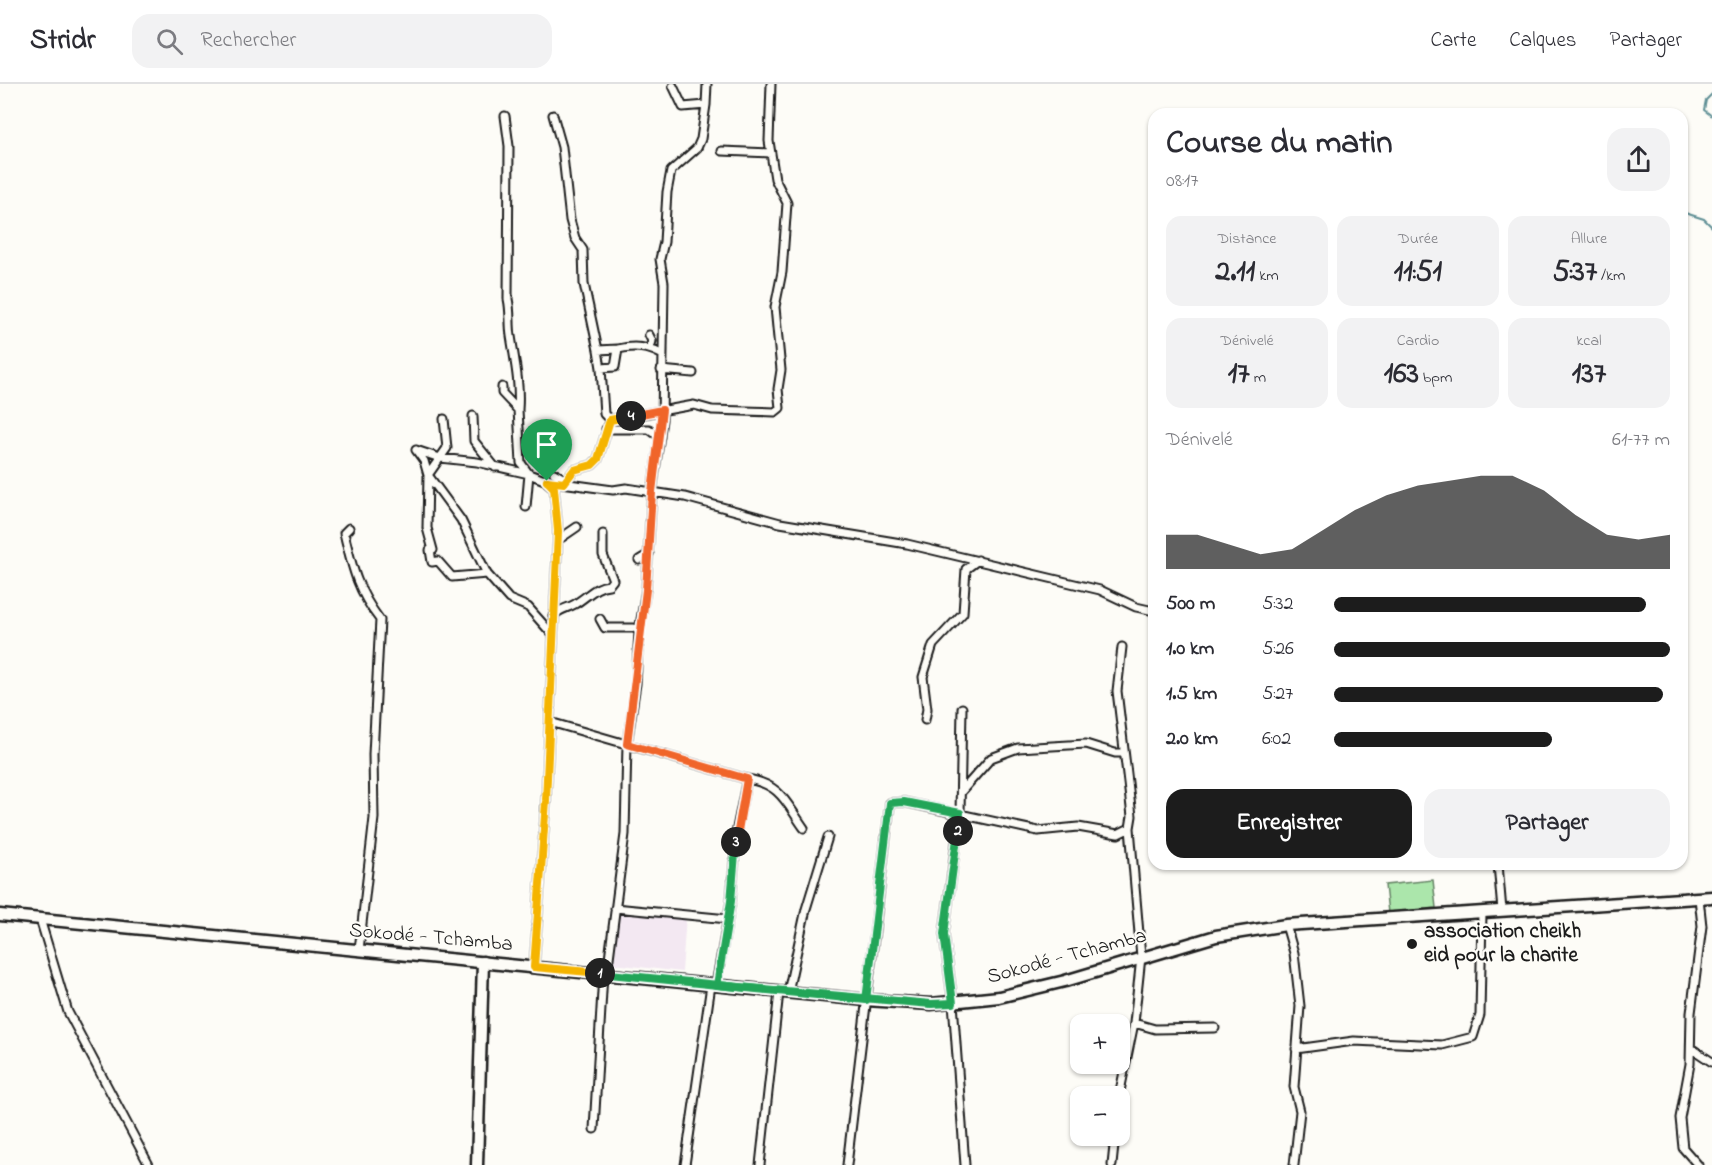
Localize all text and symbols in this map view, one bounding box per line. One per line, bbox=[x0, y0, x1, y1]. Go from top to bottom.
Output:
search box bbox=[132, 14, 552, 68]
text: Stridr bbox=[30, 21, 96, 62]
icon: search bbox=[153, 25, 186, 58]
text: Rechercher bbox=[201, 25, 296, 57]
text: Carte bbox=[1430, 26, 1476, 56]
text: Calques bbox=[1509, 26, 1576, 56]
text: Partager bbox=[1609, 26, 1682, 56]
text: Course du matin bbox=[1166, 120, 1392, 168]
button: share bbox=[1607, 128, 1670, 191]
text: 08:17 bbox=[1166, 167, 1198, 196]
text: Distance bbox=[1218, 227, 1276, 251]
text: Durée bbox=[1398, 227, 1438, 251]
text: Allure bbox=[1571, 227, 1607, 251]
text: 2.11 bbox=[1215, 251, 1255, 295]
text: 11:51 bbox=[1394, 251, 1442, 295]
text: 5:37 bbox=[1553, 251, 1597, 295]
text: km bbox=[1255, 264, 1279, 288]
text: /km bbox=[1597, 264, 1625, 288]
text: Dénivelé bbox=[1220, 329, 1274, 353]
text: Cardio bbox=[1397, 329, 1439, 353]
text: kcal bbox=[1576, 329, 1602, 353]
text: 17 bbox=[1228, 353, 1250, 397]
text: 163 bbox=[1384, 353, 1419, 397]
text: 137 bbox=[1572, 353, 1606, 397]
text: m bbox=[1250, 366, 1266, 390]
text: bpm bbox=[1419, 366, 1452, 390]
pin: 4 bbox=[616, 401, 646, 431]
text: 4 bbox=[628, 404, 634, 428]
pin bbox=[521, 419, 572, 481]
text: Dénivelé bbox=[1166, 426, 1233, 455]
text: 61–77 m bbox=[1612, 426, 1670, 455]
icon: arrive bbox=[530, 428, 563, 461]
text: 500 m bbox=[1166, 590, 1215, 619]
text: 5:32 bbox=[1262, 590, 1293, 619]
text: 1.0 km bbox=[1166, 635, 1214, 664]
text: 5:26 bbox=[1262, 635, 1294, 664]
text: 1.5 km bbox=[1166, 680, 1217, 709]
text: 5:27 bbox=[1262, 680, 1293, 709]
text: 2.0 km bbox=[1166, 725, 1218, 754]
text: 6:02 bbox=[1262, 725, 1291, 754]
button: Enregistrer bbox=[1166, 789, 1412, 858]
button: Partager bbox=[1424, 789, 1670, 858]
pin: 2 bbox=[943, 816, 973, 846]
text: 2 bbox=[954, 819, 962, 843]
pin: 3 bbox=[721, 827, 751, 857]
text: 3 bbox=[733, 830, 739, 854]
street label: Sokodé - Tchamba bbox=[348, 916, 514, 960]
place label: association cheikh eid pour la charite bbox=[1424, 917, 1581, 971]
street label: Sokodé - Tchamba bbox=[984, 921, 1150, 993]
marker: association cheikh eid pour la charite bbox=[1405, 937, 1419, 951]
pin: 1 bbox=[585, 958, 615, 988]
text: 1 bbox=[597, 961, 603, 985]
map controls bbox=[1070, 1014, 1130, 1146]
button: + bbox=[1070, 1014, 1130, 1074]
button: − bbox=[1070, 1086, 1130, 1146]

